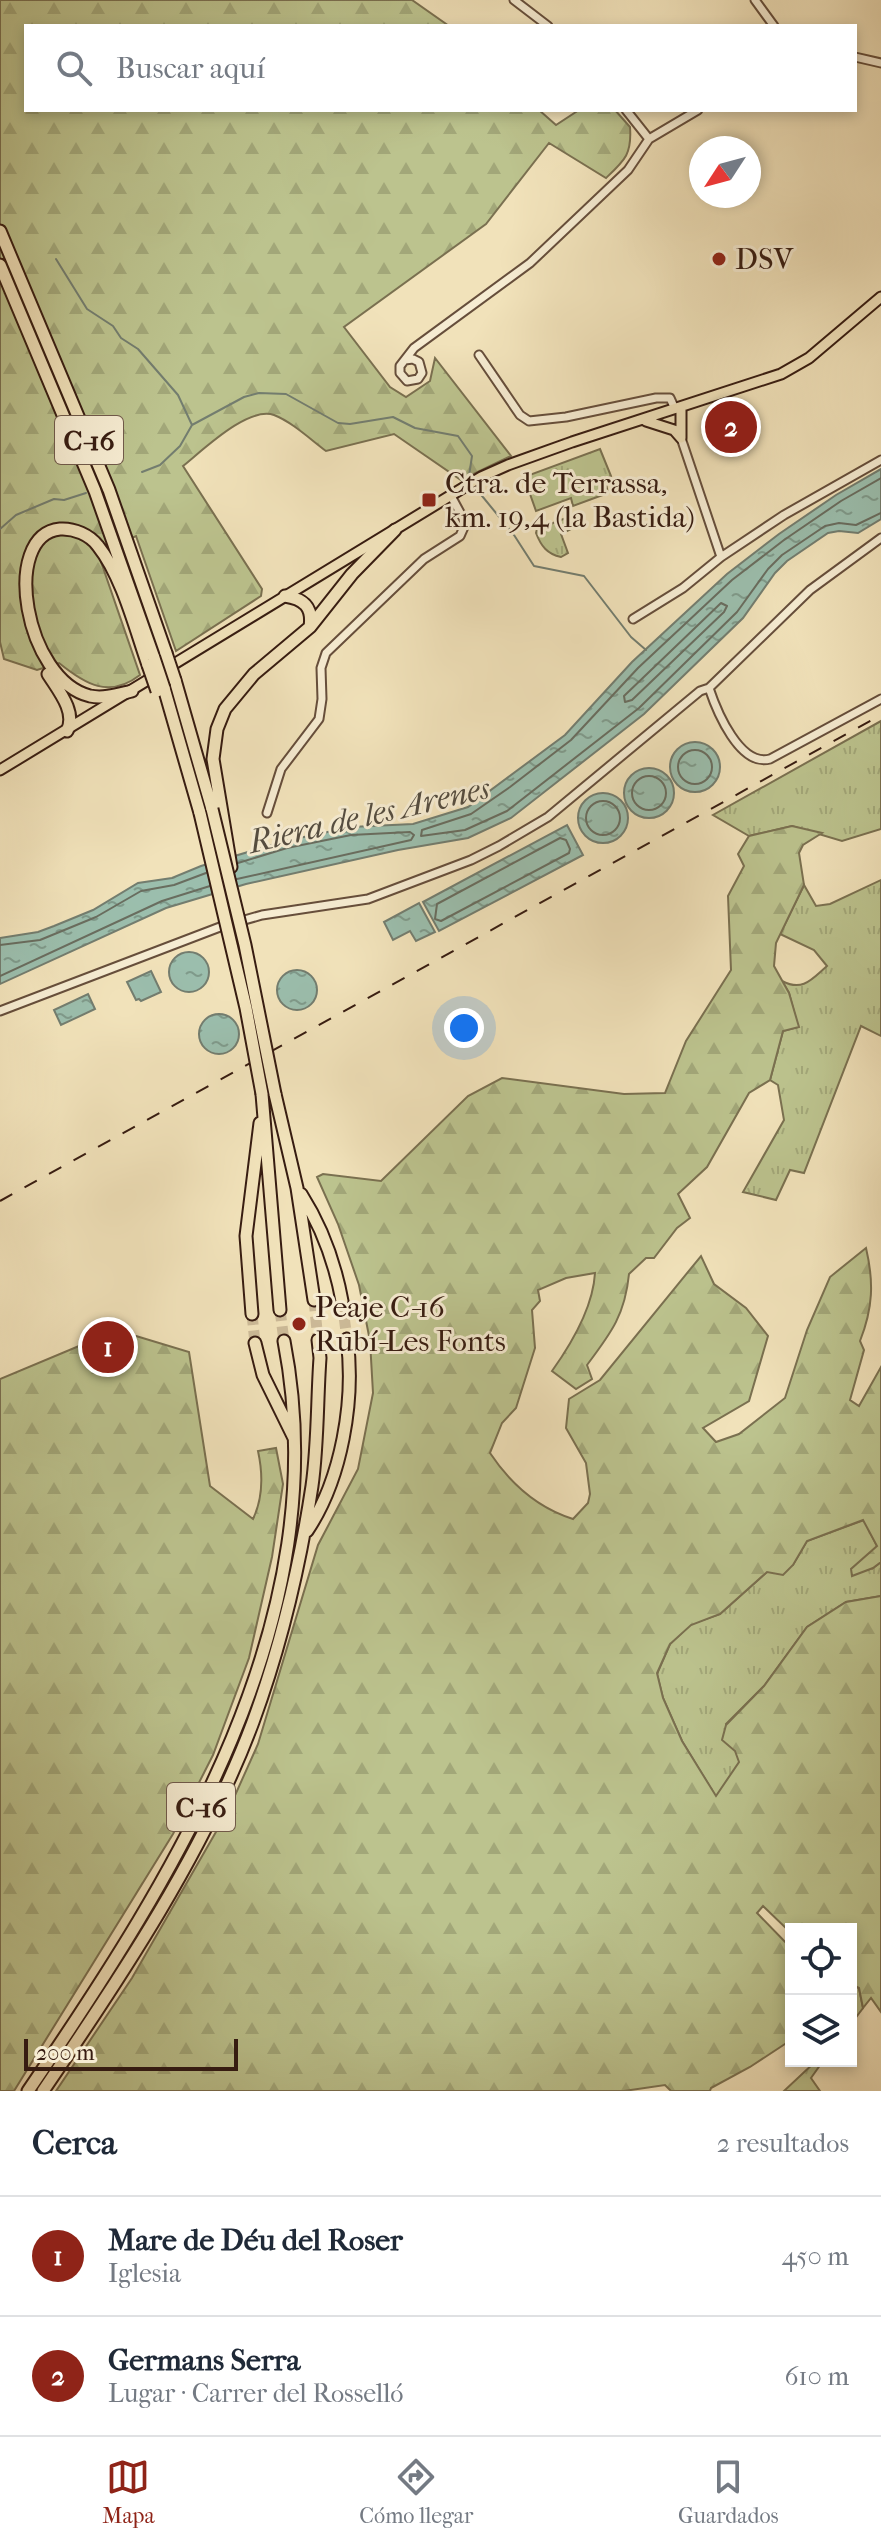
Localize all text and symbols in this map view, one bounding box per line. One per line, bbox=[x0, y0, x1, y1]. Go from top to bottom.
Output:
search box bbox=[24, 24, 857, 112]
icon: search bbox=[52, 46, 96, 90]
text: Buscar aquí bbox=[116, 51, 265, 86]
north arrow bbox=[689, 136, 761, 208]
place label: DSV bbox=[735, 242, 794, 277]
marker: DSV bbox=[710, 250, 728, 268]
pin: 2 bbox=[705, 397, 757, 457]
road number: C-16 bbox=[55, 416, 123, 464]
place label: Ctra. de Terrassa, km. 19,4 (la Bastida) bbox=[445, 466, 695, 535]
marker: Ctra. de Terrassa, km. 19,4 (la Bastida) bbox=[420, 491, 438, 509]
water label: Riera de les Arenes bbox=[243, 769, 494, 861]
your location bbox=[444, 1008, 484, 1048]
place label: Peaje C-16 Rubí-Les Fonts bbox=[315, 1290, 506, 1359]
marker: Peaje C-16 Rubí-Les Fonts bbox=[290, 1315, 308, 1333]
pin: 1 bbox=[82, 1317, 134, 1377]
road number: C-16 bbox=[167, 1783, 235, 1831]
map controls bbox=[785, 1923, 857, 2067]
button: locate bbox=[785, 1923, 857, 1995]
button: layers bbox=[785, 1995, 857, 2067]
scale bar bbox=[24, 2035, 238, 2071]
text: 200 m bbox=[36, 2040, 95, 2066]
text: Cerca bbox=[32, 2123, 117, 2163]
text: 2 resultados bbox=[717, 2128, 849, 2159]
text: Mare de Déu del Roser bbox=[108, 2223, 403, 2258]
text: 1 bbox=[53, 2241, 63, 2272]
text: 450 m bbox=[782, 2241, 849, 2272]
text: Iglesia bbox=[108, 2258, 181, 2289]
text: Germans Serra bbox=[108, 2343, 300, 2378]
text: 2 bbox=[51, 2361, 65, 2392]
text: 610 m bbox=[784, 2361, 849, 2392]
text: Lugar · Carrer del Rosselló bbox=[108, 2378, 403, 2409]
tab: Mapa bbox=[102, 2455, 155, 2529]
tab: Cómo llegar bbox=[359, 2455, 473, 2529]
tab: Guardados bbox=[678, 2455, 779, 2529]

